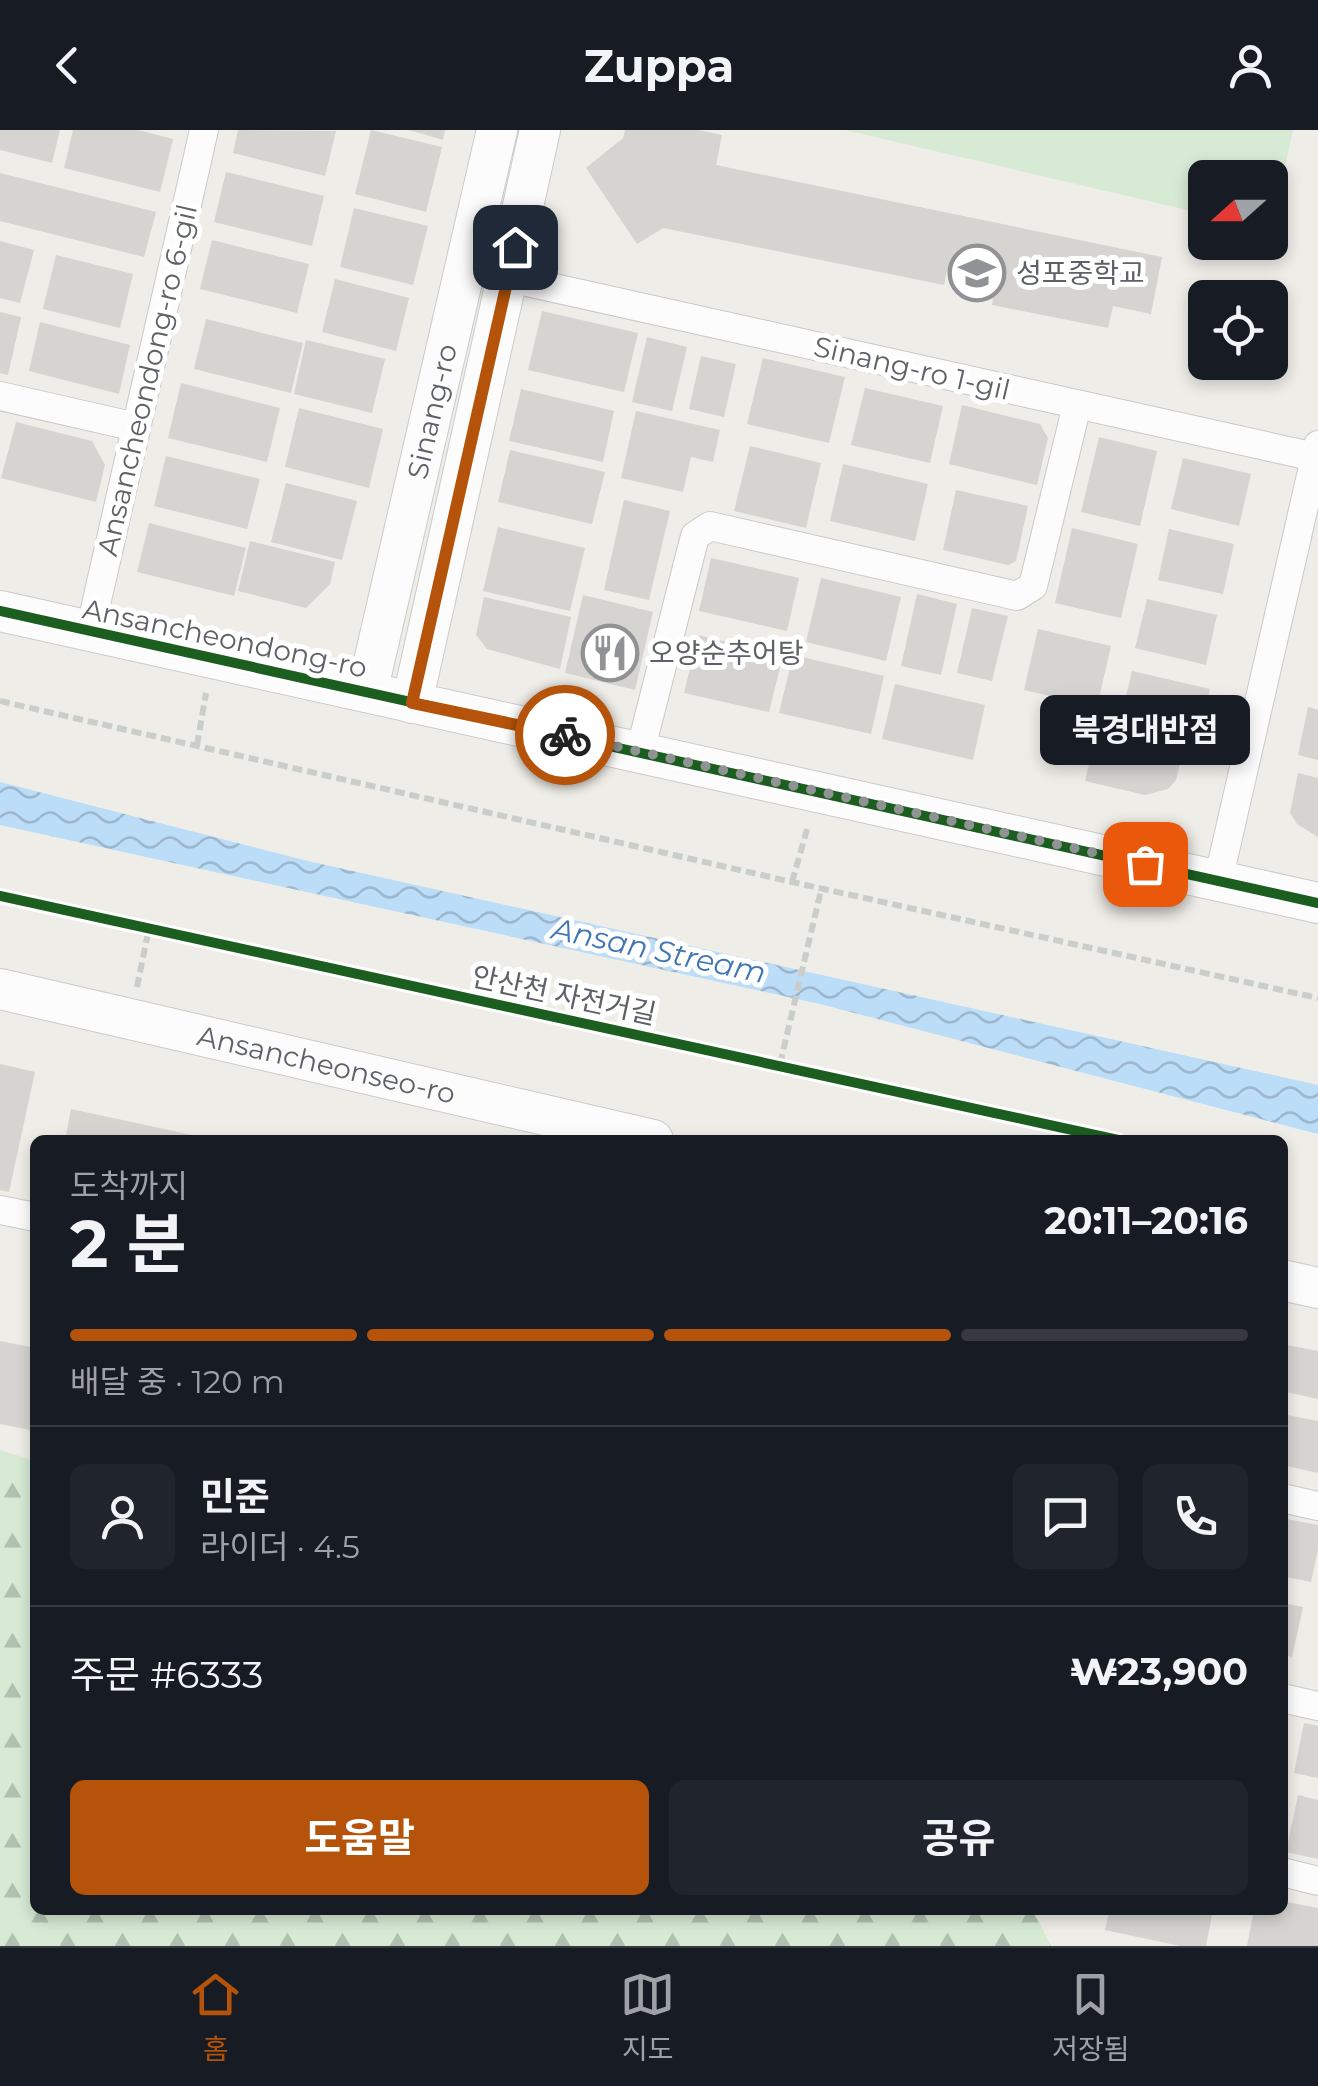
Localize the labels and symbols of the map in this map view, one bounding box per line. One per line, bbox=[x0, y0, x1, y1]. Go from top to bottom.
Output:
north arrow bbox=[1188, 160, 1288, 260]
street label: Ansancheondong-ro 6-gil bbox=[90, 201, 204, 559]
pin bbox=[473, 205, 558, 290]
school or university icon: 성포중학교 bbox=[947, 243, 1007, 303]
place label: 성포중학교 bbox=[1016, 256, 1145, 290]
street label: Sinang-ro 1-gil bbox=[811, 329, 1013, 407]
street label: Sinang-ro bbox=[400, 341, 464, 482]
street label: Ansancheondong-ro bbox=[80, 591, 370, 685]
restaurant icon: 오양순추어탕 bbox=[580, 623, 640, 683]
place label: 오양순추어탕 bbox=[649, 636, 804, 670]
courier bbox=[515, 685, 615, 785]
callout: 북경대반점 bbox=[1040, 694, 1250, 764]
pin bbox=[1103, 822, 1188, 907]
water label: Ansan Stream bbox=[547, 909, 769, 991]
street label: 안산천 자전거길 bbox=[469, 959, 659, 1031]
street label: Ansancheonseo-ro bbox=[194, 1018, 459, 1111]

